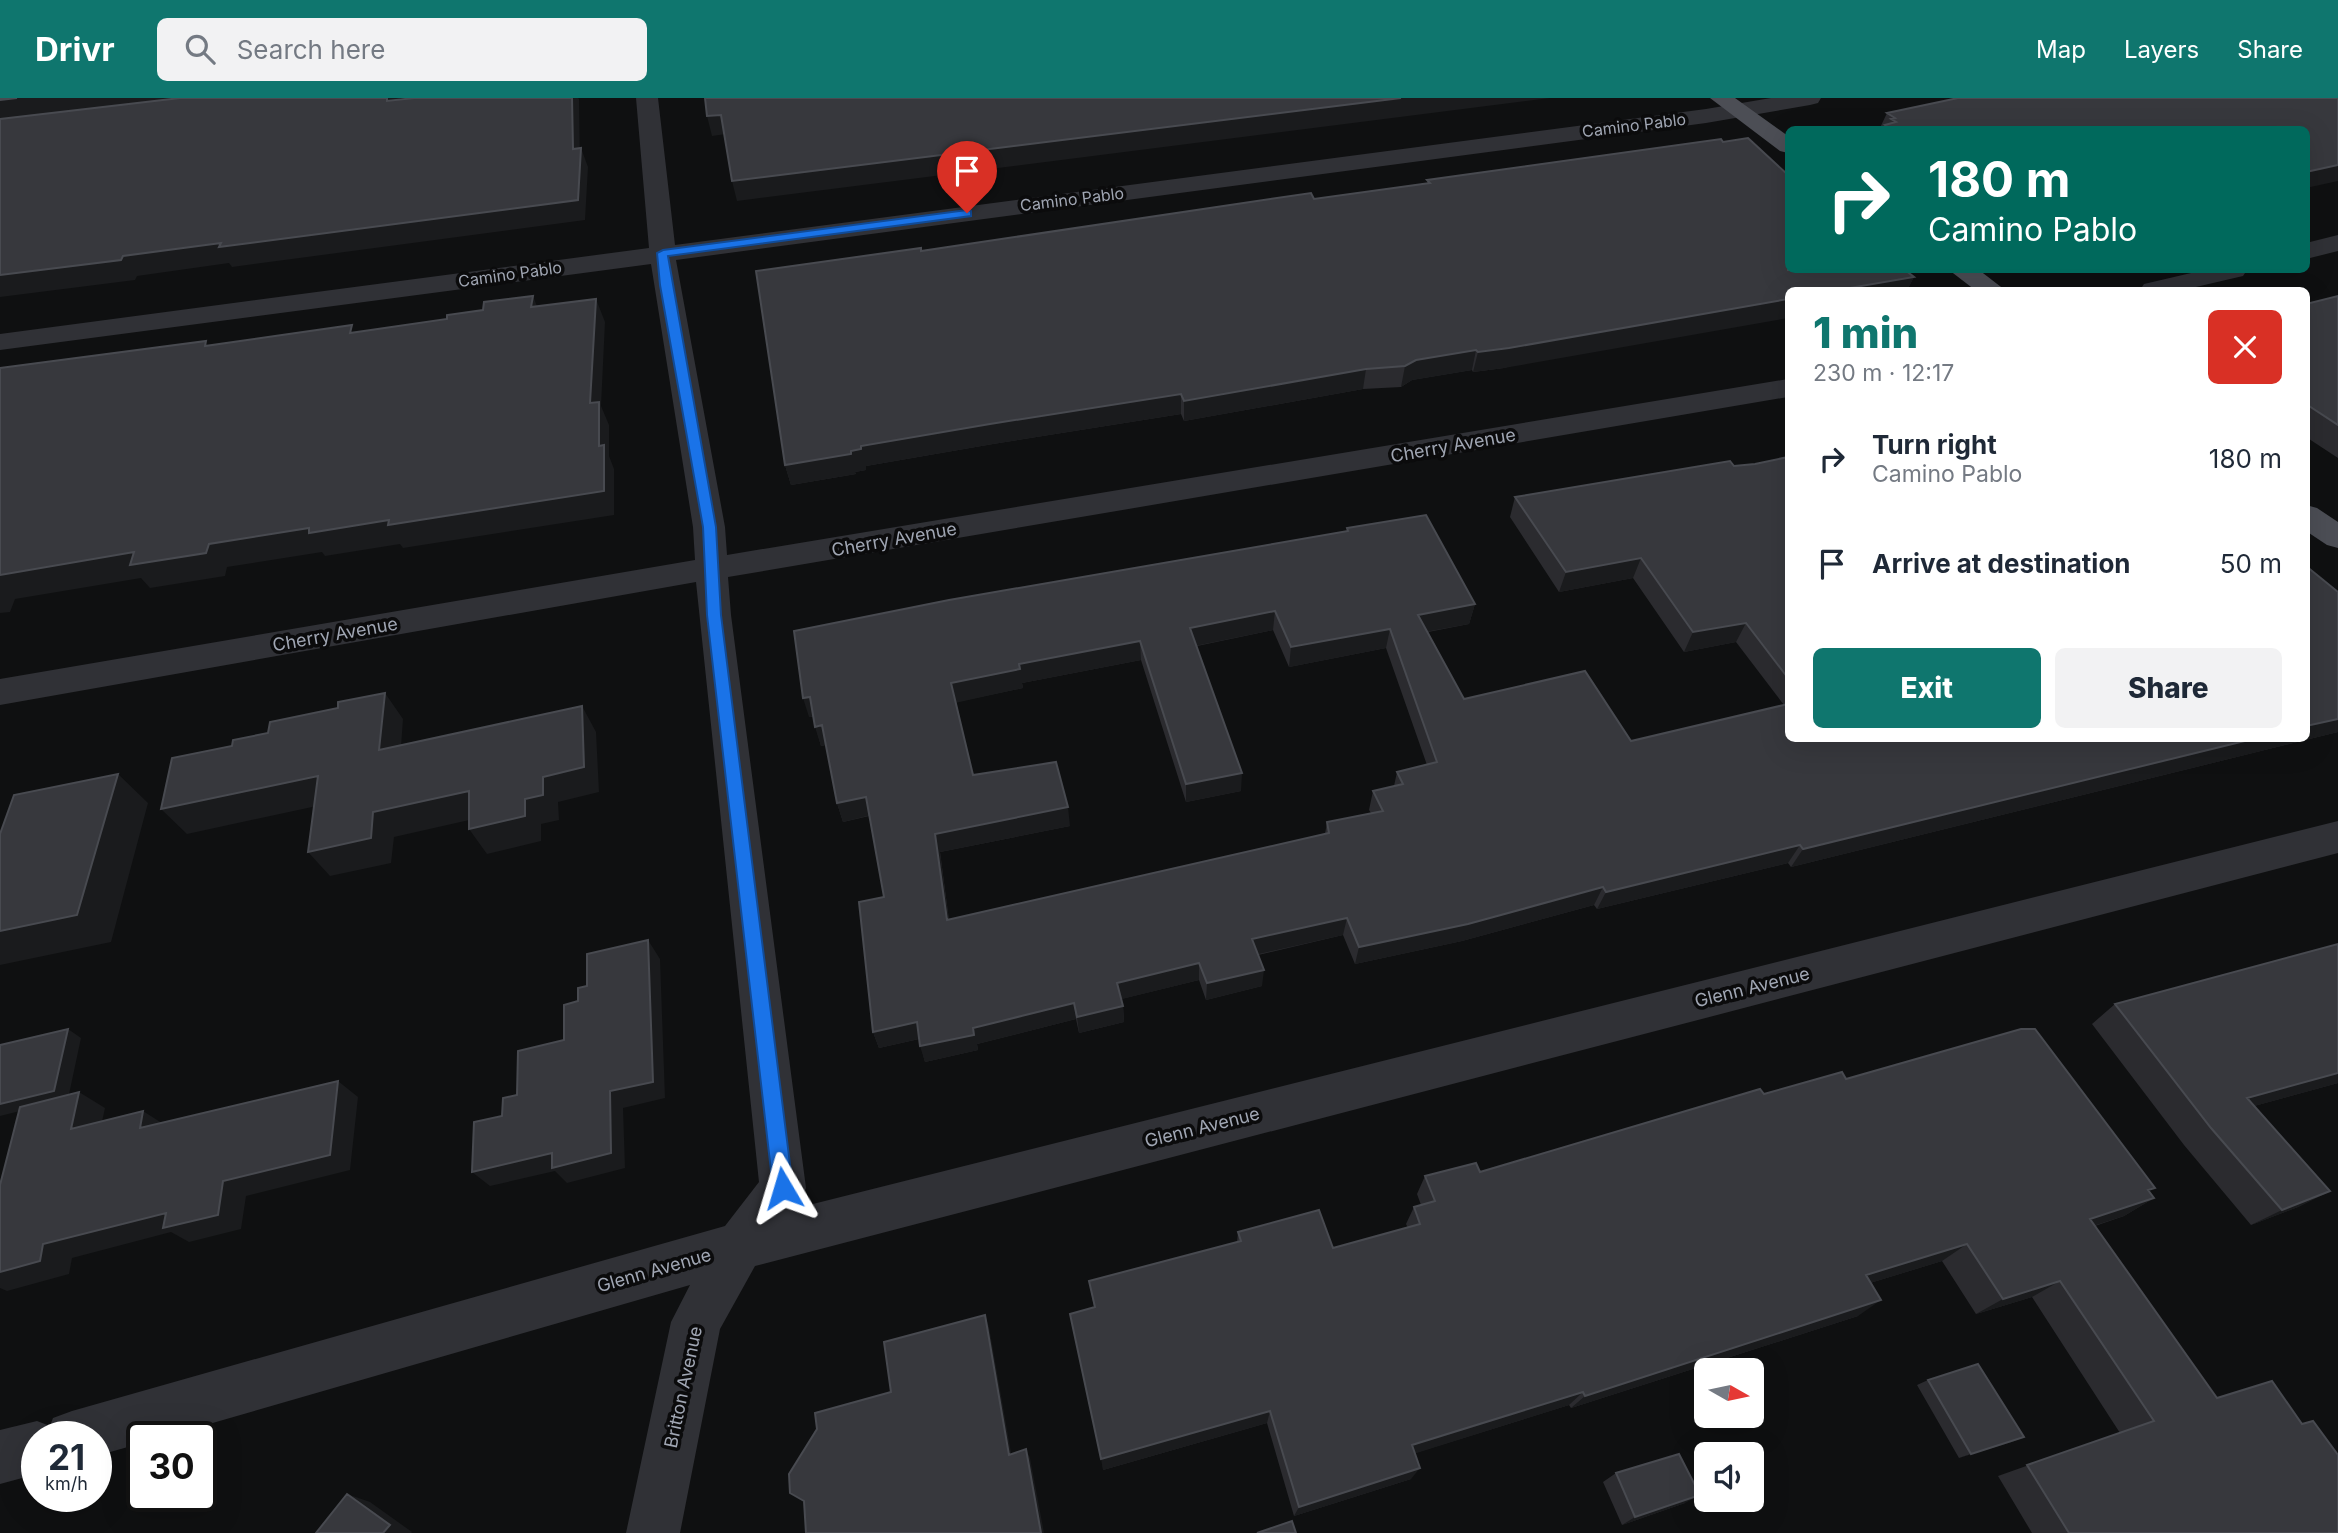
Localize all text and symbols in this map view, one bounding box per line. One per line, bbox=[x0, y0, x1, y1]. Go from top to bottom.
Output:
search box bbox=[157, 18, 647, 81]
text: Drivr bbox=[35, 29, 115, 69]
icon: search bbox=[181, 30, 219, 68]
text: Search here bbox=[237, 34, 385, 65]
text: Map bbox=[2036, 35, 2086, 64]
text: Layers bbox=[2124, 35, 2199, 64]
text: Share bbox=[2237, 35, 2303, 64]
street label: Camino Pablo bbox=[1581, 109, 1687, 141]
pin bbox=[937, 141, 997, 213]
text: 180 m bbox=[1928, 150, 2070, 209]
icon: arrive bbox=[948, 152, 986, 190]
icon: right bbox=[1813, 154, 1904, 245]
street label: Camino Pablo bbox=[1019, 183, 1125, 215]
text: Camino Pablo bbox=[1928, 210, 2137, 249]
street label: Camino Pablo bbox=[457, 257, 563, 291]
text: 1 min bbox=[1813, 307, 1918, 358]
button: close bbox=[2208, 310, 2282, 384]
text: 230 m · 12:17 bbox=[1813, 359, 1954, 387]
street label: Cherry Avenue bbox=[1389, 424, 1517, 466]
text: Turn right bbox=[1872, 429, 1997, 460]
icon: right bbox=[1813, 440, 1851, 478]
text: 180 m bbox=[2209, 443, 2282, 474]
text: Camino Pablo bbox=[1872, 460, 2022, 488]
street label: Cherry Avenue bbox=[830, 518, 958, 560]
icon: arrive bbox=[1813, 545, 1851, 583]
text: Arrive at destination bbox=[1872, 548, 2131, 579]
text: 50 m bbox=[2220, 548, 2282, 579]
street label: Cherry Avenue bbox=[271, 613, 399, 655]
button: Exit bbox=[1813, 648, 2041, 728]
button: Share bbox=[2055, 648, 2282, 728]
street label: Glenn Avenue bbox=[1692, 963, 1812, 1011]
street label: Glenn Avenue bbox=[1142, 1103, 1262, 1151]
position arrow bbox=[746, 1151, 820, 1225]
street label: Glenn Avenue bbox=[594, 1244, 714, 1296]
street label: Britton Avenue bbox=[660, 1324, 706, 1450]
north arrow bbox=[1694, 1358, 1764, 1428]
map controls bbox=[1694, 1358, 1764, 1512]
speed limit sign: 30 bbox=[126, 1421, 217, 1512]
text: 21 bbox=[48, 1436, 85, 1478]
button: sound bbox=[1694, 1442, 1764, 1512]
text: km/h bbox=[45, 1473, 88, 1494]

